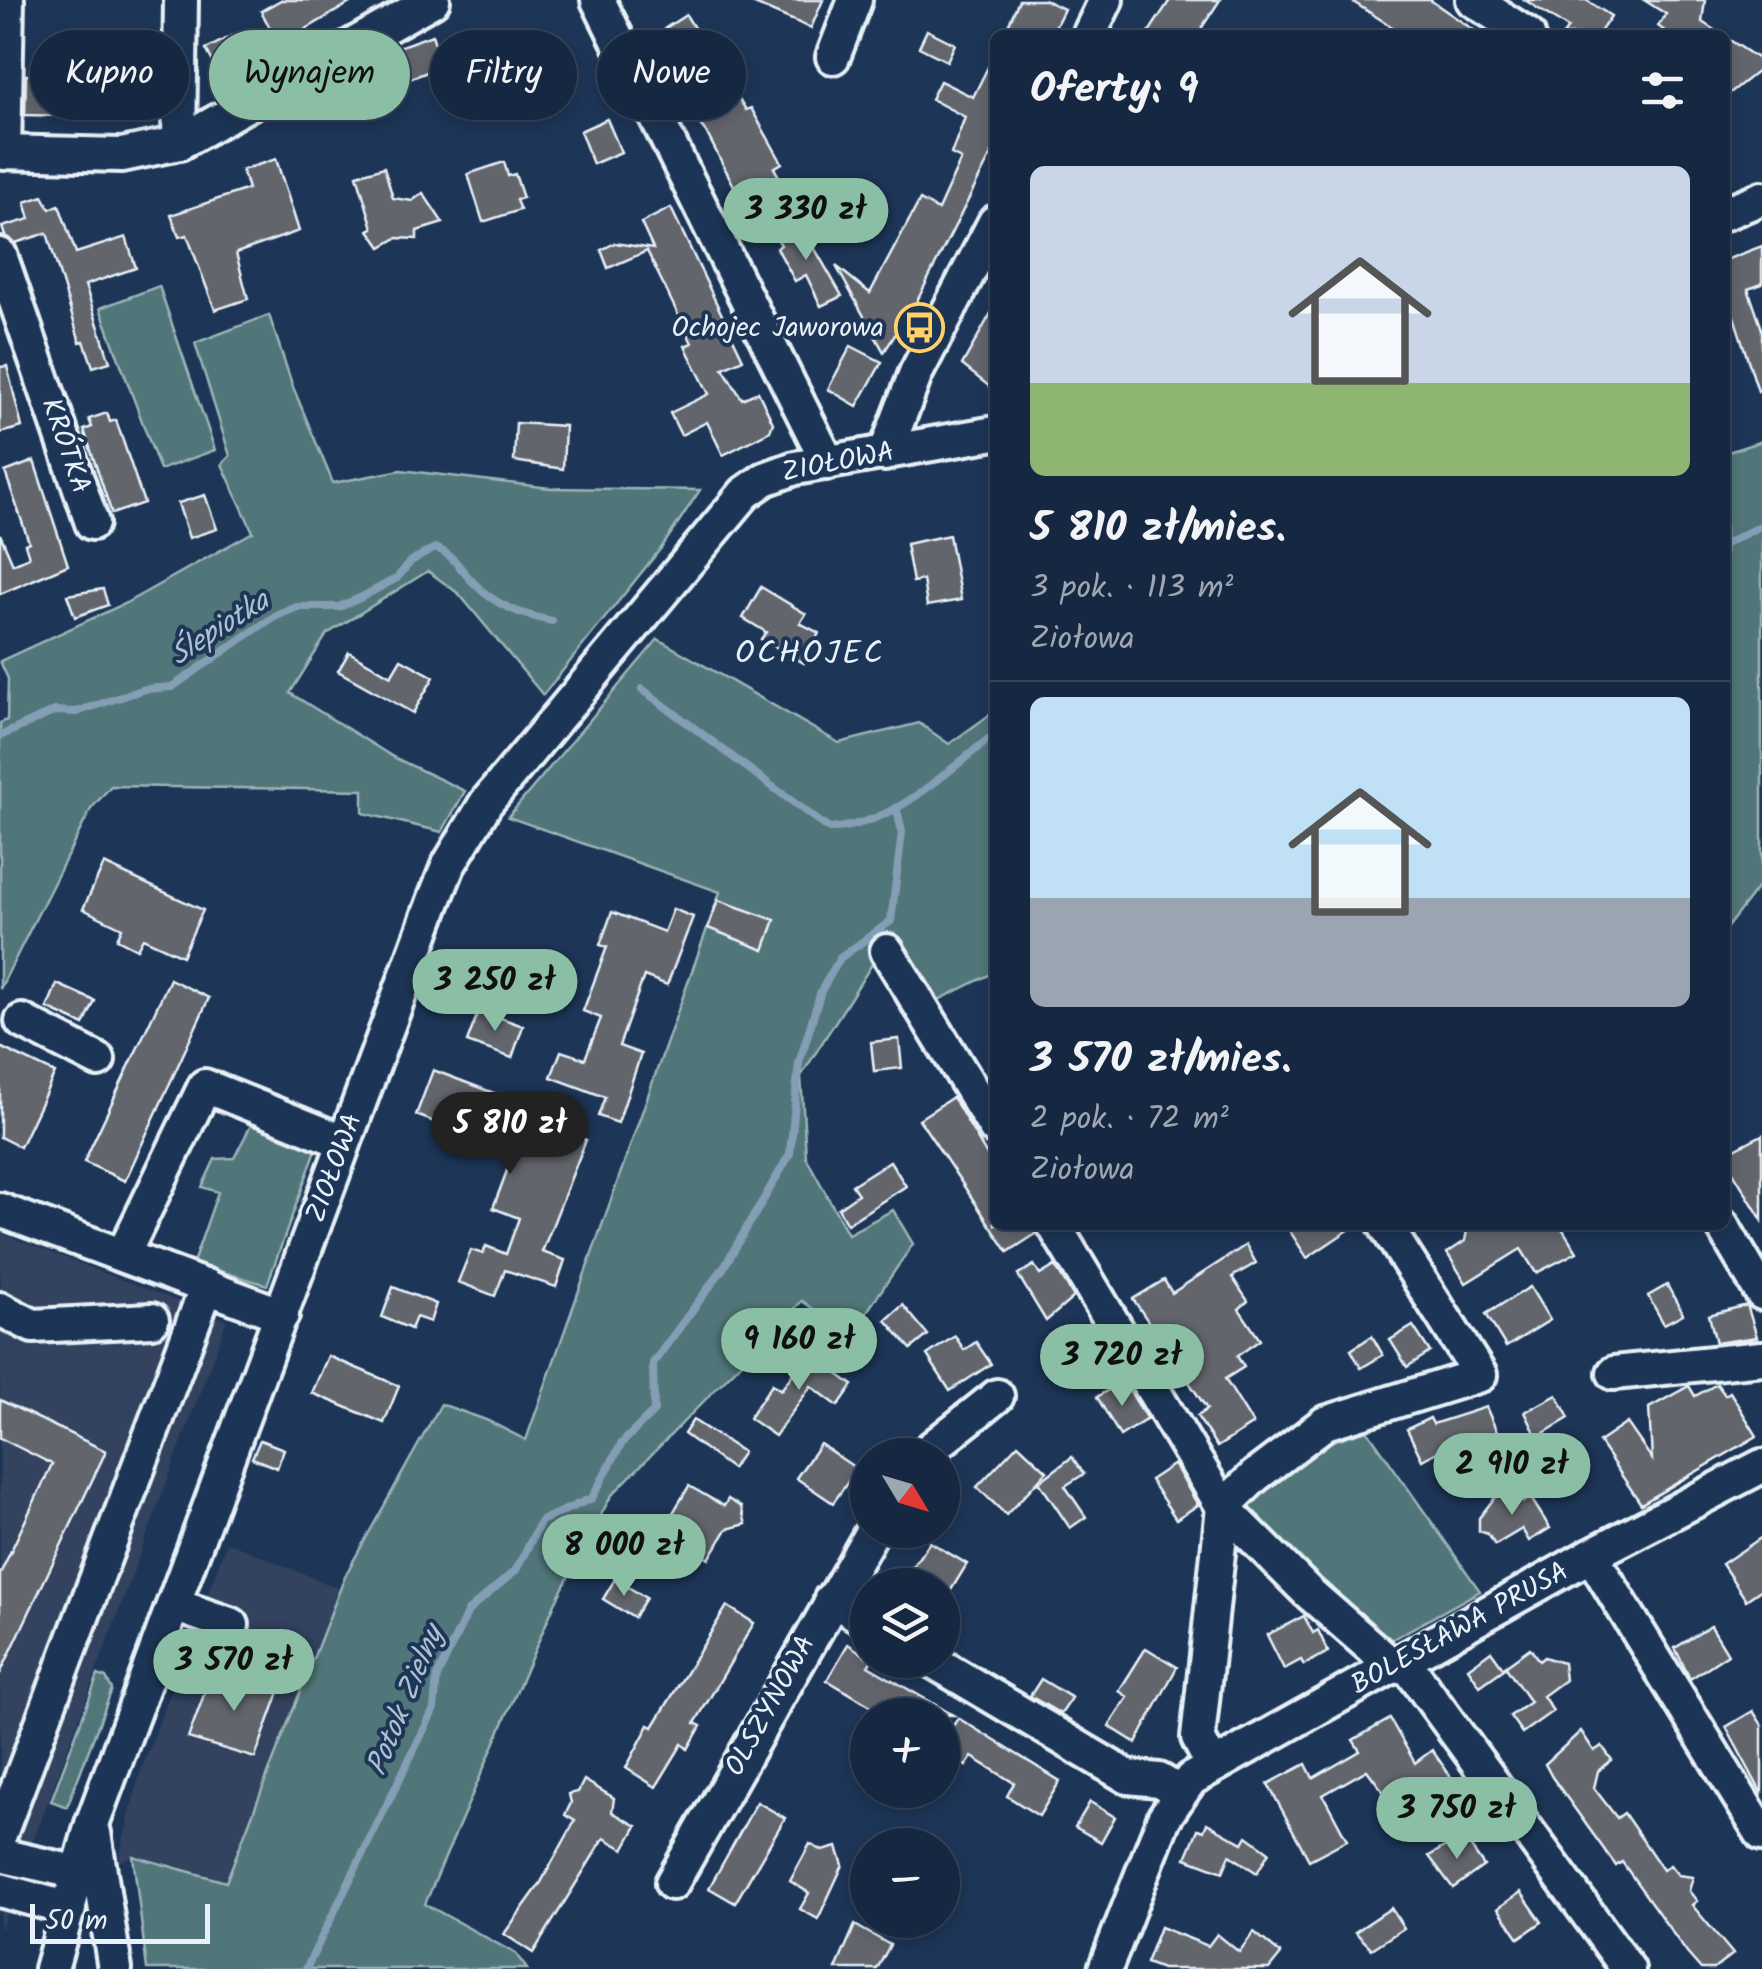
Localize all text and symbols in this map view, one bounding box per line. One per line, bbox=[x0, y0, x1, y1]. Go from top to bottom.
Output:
chip: Kupno bbox=[30, 30, 189, 120]
chip: Wynajem bbox=[209, 30, 410, 120]
chip: Filtry bbox=[430, 30, 577, 120]
chip: Nowe bbox=[597, 30, 746, 120]
text: Oferty: 9 bbox=[1030, 57, 1199, 124]
icon: filters bbox=[1635, 63, 1690, 118]
pin: 3 330 zł bbox=[703, 178, 909, 263]
text: 3 330 zł bbox=[745, 185, 867, 236]
icon: home bbox=[1270, 231, 1450, 411]
bus stop icon: Ochojec Jaworowa bbox=[893, 302, 945, 354]
place label: Ochojec Jaworowa bbox=[672, 306, 884, 351]
street label: KRÓTKA bbox=[28, 392, 102, 500]
street label: ZIOŁOWA bbox=[778, 430, 898, 496]
text: 5 810 zł/mies. bbox=[1030, 496, 1286, 563]
text: 3 pok. · 113 m² bbox=[1030, 563, 1233, 614]
water label: Ślepiotka bbox=[160, 577, 281, 679]
text: Ziołowa bbox=[1030, 614, 1135, 665]
district label: OCHOJEC bbox=[735, 629, 885, 680]
icon: home bbox=[1270, 762, 1450, 942]
pin: 3 250 zł bbox=[392, 949, 598, 1034]
text: 3 250 zł bbox=[434, 956, 556, 1007]
text: 3 570 zł/mies. bbox=[1030, 1027, 1291, 1094]
pin: 5 810 zł bbox=[407, 1092, 613, 1177]
text: 2 pok. · 72 m² bbox=[1030, 1094, 1229, 1145]
text: 5 810 zł bbox=[453, 1099, 567, 1150]
street label: ZIOŁOWA bbox=[294, 1107, 376, 1229]
text: Ziołowa bbox=[1030, 1145, 1135, 1196]
pin: 9 160 zł bbox=[696, 1308, 902, 1393]
text: 9 160 zł bbox=[743, 1315, 855, 1366]
pin: 3 720 zł bbox=[1019, 1324, 1225, 1409]
text: 3 720 zł bbox=[1062, 1331, 1182, 1382]
pin: 2 910 zł bbox=[1409, 1433, 1615, 1518]
north arrow bbox=[850, 1438, 960, 1548]
map controls bbox=[850, 1438, 960, 1938]
text: 2 910 zł bbox=[1455, 1440, 1569, 1491]
pin: 8 000 zł bbox=[521, 1514, 727, 1599]
text: 8 000 zł bbox=[564, 1521, 684, 1572]
street label: BOLESŁAWA PRUSA bbox=[1343, 1550, 1577, 1708]
button: layers bbox=[850, 1568, 960, 1678]
water label: Potok Zielny bbox=[354, 1615, 459, 1783]
street label: OLSZYNOWA bbox=[714, 1627, 828, 1785]
pin: 3 570 zł bbox=[131, 1629, 337, 1714]
text: 3 570 zł bbox=[175, 1636, 293, 1687]
button: + bbox=[850, 1698, 960, 1808]
pin: 3 750 zł bbox=[1354, 1777, 1560, 1862]
text: 3 750 zł bbox=[1398, 1784, 1516, 1835]
button: − bbox=[850, 1828, 960, 1938]
scale bar bbox=[30, 1899, 210, 1944]
text: 50 m bbox=[45, 1899, 108, 1944]

